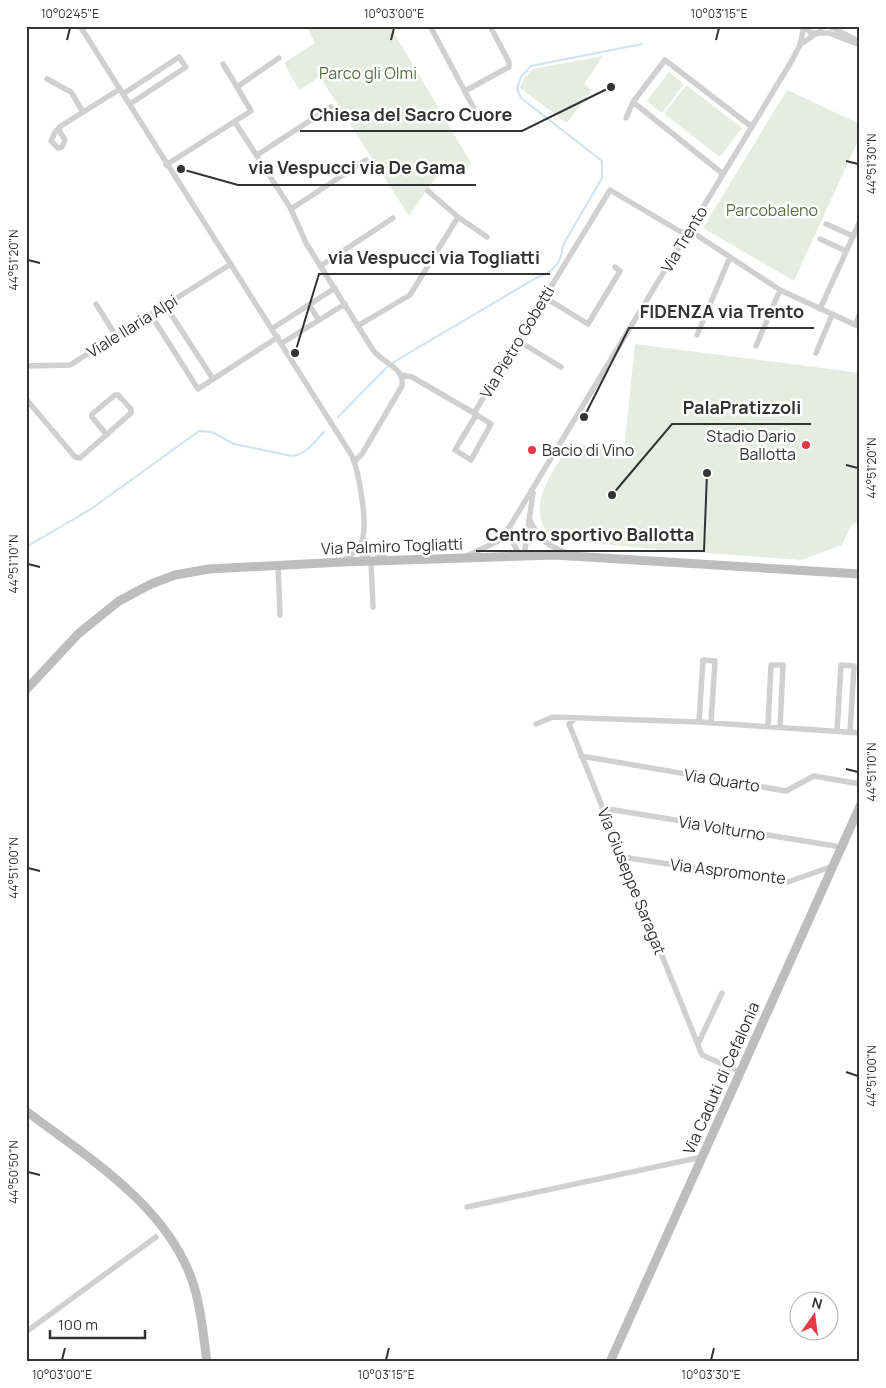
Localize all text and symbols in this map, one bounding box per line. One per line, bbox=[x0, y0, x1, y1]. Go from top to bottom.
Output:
text: 10°02'45"E bbox=[41, 5, 99, 22]
text: 10°03'00"E bbox=[364, 5, 424, 22]
text: 10°03'15"E bbox=[690, 5, 748, 22]
park label: Parco gli Olmi bbox=[319, 62, 417, 84]
callout: Chiesa del Sacro Cuore bbox=[300, 98, 522, 131]
text: Chiesa del Sacro Cuore bbox=[310, 102, 512, 126]
text: 44°51'30"N bbox=[863, 134, 880, 194]
callout: via Vespucci via De Gama bbox=[238, 152, 476, 185]
text: via Vespucci via De Gama bbox=[248, 155, 466, 179]
park label: Parcobaleno bbox=[726, 199, 818, 221]
street label: Via Trento bbox=[656, 202, 712, 276]
text: 44°51'20"N bbox=[5, 230, 22, 290]
callout: via Vespucci via Togliatti bbox=[319, 241, 550, 274]
text: via Vespucci via Togliatti bbox=[328, 245, 540, 269]
street label: Via Pietro Gobetti bbox=[475, 282, 559, 402]
street label: Viale Ilaria Alpi bbox=[82, 289, 182, 363]
callout: FIDENZA via Trento bbox=[629, 295, 814, 328]
text: FIDENZA via Trento bbox=[640, 299, 804, 323]
callout: PalaPratizzoli bbox=[672, 391, 811, 424]
text: PalaPratizzoli bbox=[683, 395, 801, 419]
place label: Stadio Dario Ballotta bbox=[706, 425, 796, 465]
text: 44°51'20"N bbox=[863, 438, 880, 498]
place label: Bacio di Vino bbox=[542, 439, 634, 461]
marker: Stadio Dario Ballotta bbox=[800, 439, 812, 451]
marker: Bacio di Vino bbox=[526, 444, 538, 456]
callout: Centro sportivo Ballotta bbox=[476, 518, 704, 551]
text: Centro sportivo Ballotta bbox=[486, 522, 694, 546]
street label: Via Palmiro Togliatti bbox=[321, 533, 463, 559]
text: 44°51'10"N bbox=[5, 535, 22, 593]
text: 44°51'10"N bbox=[863, 743, 880, 801]
street label: Via Quarto bbox=[683, 763, 761, 797]
street label: Via Giuseppe Saragat bbox=[592, 804, 672, 958]
street label: Via Volturno bbox=[677, 810, 767, 846]
text: 44°51'00"N bbox=[5, 837, 22, 899]
street label: Via Aspromonte bbox=[669, 853, 787, 889]
street label: Via Caduti di Cefalonia bbox=[677, 998, 765, 1158]
text: 44°51'00"N bbox=[863, 1045, 880, 1107]
text: 44°50'50"N bbox=[5, 1140, 22, 1204]
north arrow bbox=[788, 1290, 838, 1340]
text: N bbox=[810, 1292, 824, 1313]
scale bar bbox=[50, 1308, 145, 1340]
text: 100 m bbox=[58, 1314, 98, 1335]
text: 10°03'00"E bbox=[32, 1366, 92, 1383]
text: 10°03'15"E bbox=[357, 1366, 415, 1383]
text: 10°03'30"E bbox=[681, 1366, 741, 1383]

